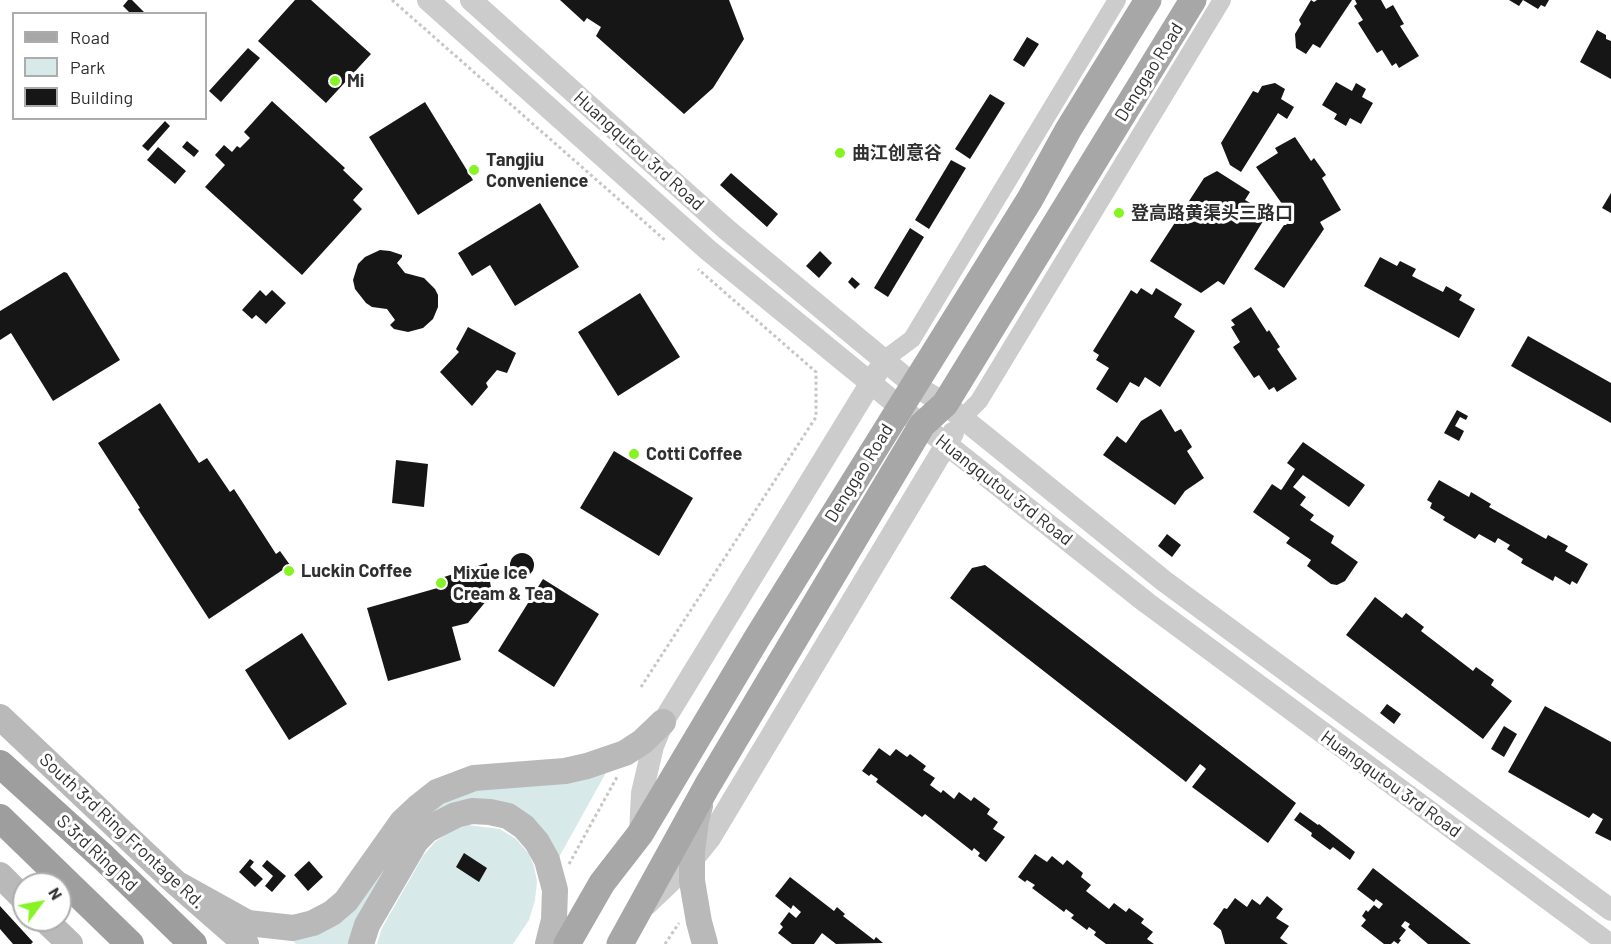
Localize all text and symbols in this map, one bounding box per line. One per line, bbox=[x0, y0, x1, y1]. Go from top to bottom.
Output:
legend bbox=[12, 12, 207, 120]
street label: Denggao Road bbox=[1110, 19, 1188, 125]
text: Road bbox=[70, 26, 110, 48]
text: Park bbox=[70, 56, 105, 78]
place label: Mi bbox=[347, 70, 364, 92]
marker: Mi bbox=[328, 74, 342, 88]
text: Building bbox=[70, 86, 133, 108]
street label: Huangqutou 3rd Road bbox=[569, 87, 709, 215]
place label: 曲江创意谷 bbox=[852, 142, 942, 164]
marker: 曲江创意谷 bbox=[833, 146, 847, 160]
place label: Tangjiu Convenience bbox=[486, 149, 588, 192]
marker: Tangjiu Convenience bbox=[467, 163, 481, 177]
place label: 登高路黄渠头三路口 bbox=[1131, 202, 1293, 224]
marker: 登高路黄渠头三路口 bbox=[1112, 206, 1126, 220]
street label: Denggao Road bbox=[820, 420, 898, 526]
street label: Huangqutou 3rd Road bbox=[931, 430, 1077, 550]
place label: Cotti Coffee bbox=[646, 443, 742, 465]
marker: Cotti Coffee bbox=[627, 447, 641, 461]
place label: Luckin Coffee bbox=[301, 560, 412, 582]
place label: Mixue Ice Cream & Tea bbox=[453, 562, 553, 604]
marker: Luckin Coffee bbox=[282, 564, 296, 578]
marker: Mixue Ice Cream & Tea bbox=[434, 576, 448, 590]
street label: Huangqutou 3rd Road bbox=[1317, 726, 1465, 842]
street label: South 3rd Ring Frontage Rd. bbox=[35, 749, 209, 913]
street label: S 3rd Ring Rd bbox=[52, 810, 142, 896]
north arrow bbox=[12, 872, 72, 932]
text: N bbox=[45, 884, 67, 903]

